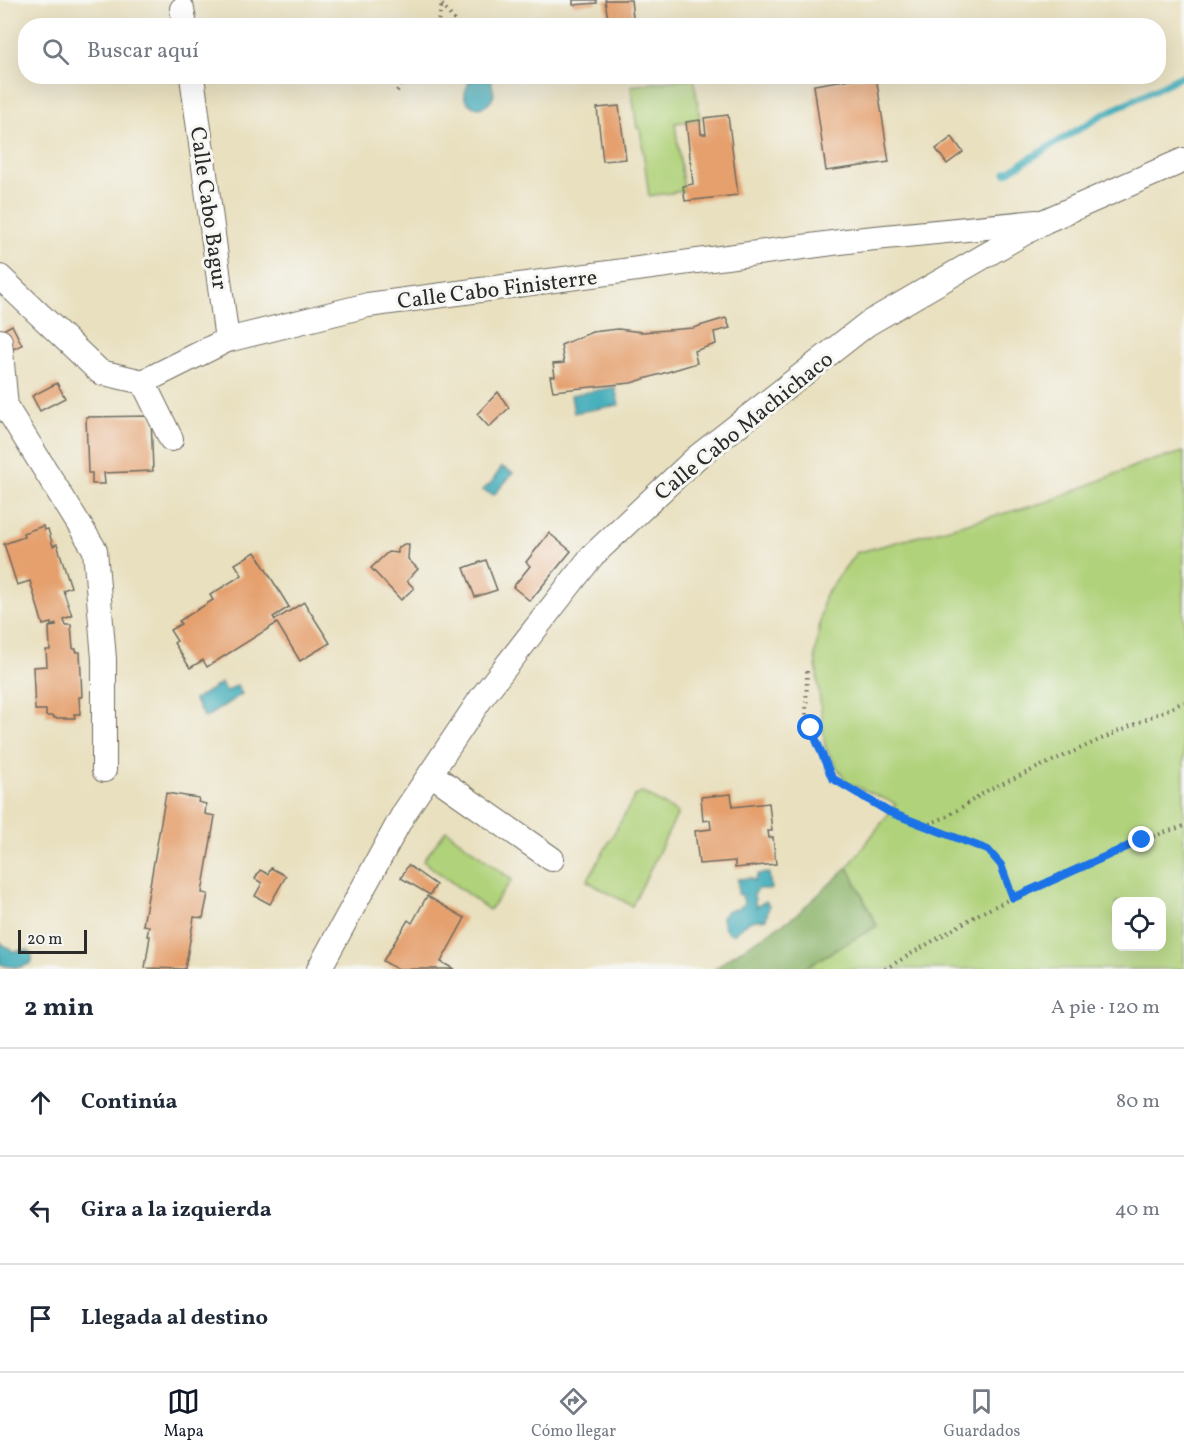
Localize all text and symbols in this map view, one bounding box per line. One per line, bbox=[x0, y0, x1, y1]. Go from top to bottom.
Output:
search box bbox=[18, 18, 1166, 84]
icon: search bbox=[39, 35, 72, 68]
text: Buscar aquí bbox=[87, 36, 199, 67]
street label: Calle Cabo Bagur bbox=[181, 125, 234, 292]
street label: Calle Cabo Finisterre bbox=[396, 263, 599, 318]
street label: Calle Cabo Machichaco bbox=[649, 345, 841, 509]
route start bbox=[797, 714, 823, 740]
route end bbox=[1128, 826, 1154, 852]
map controls bbox=[1112, 897, 1166, 951]
button: locate bbox=[1112, 897, 1166, 951]
scale bar bbox=[18, 927, 87, 954]
text: 20 m bbox=[27, 929, 62, 951]
text: 2 min bbox=[24, 990, 94, 1026]
text: A pie · 120 m bbox=[1051, 994, 1160, 1022]
icon: ahead bbox=[24, 1086, 57, 1119]
text: Continúa bbox=[81, 1087, 178, 1118]
text: 80 m bbox=[1116, 1088, 1160, 1116]
icon: left bbox=[24, 1194, 57, 1227]
text: Gira a la izquierda bbox=[81, 1195, 272, 1226]
text: 40 m bbox=[1115, 1196, 1160, 1224]
icon: arrive bbox=[24, 1302, 57, 1335]
text: Llegada al destino bbox=[81, 1303, 268, 1334]
tab: Mapa bbox=[164, 1385, 204, 1443]
tab: Cómo llegar bbox=[531, 1385, 616, 1443]
tab: Guardados bbox=[943, 1385, 1020, 1443]

